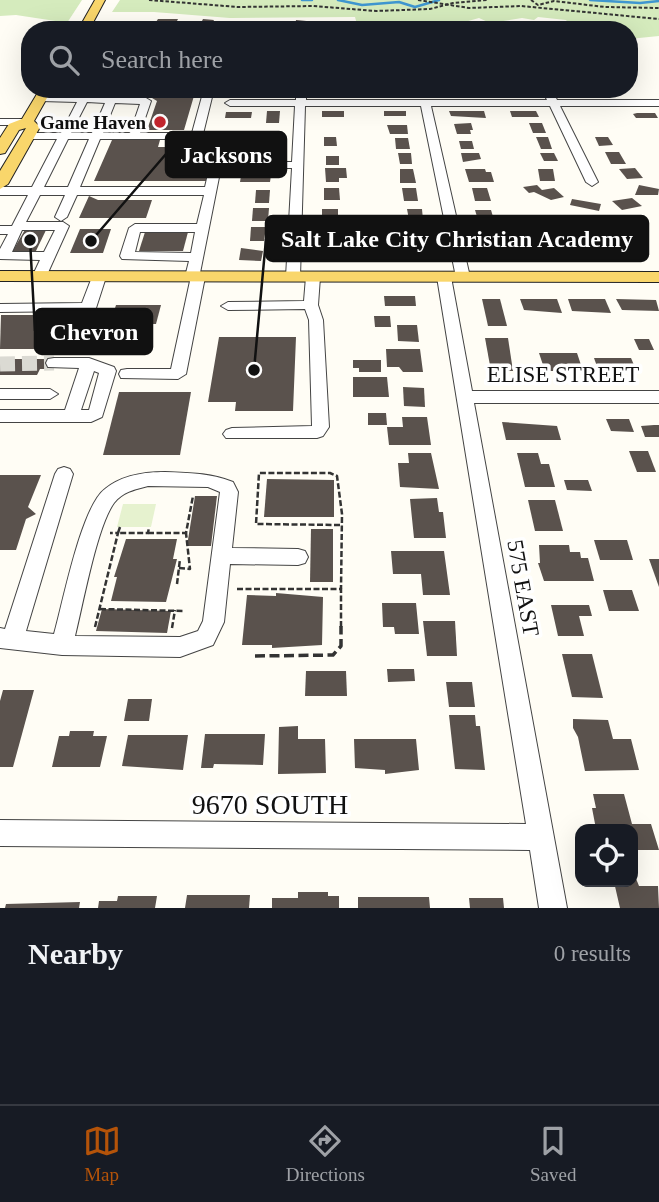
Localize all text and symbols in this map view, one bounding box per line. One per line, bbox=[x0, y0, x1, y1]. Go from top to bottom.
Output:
search box bbox=[21, 21, 638, 98]
icon: search bbox=[45, 41, 83, 79]
text: Search here bbox=[101, 45, 223, 74]
place label: Game Haven bbox=[40, 112, 146, 133]
marker: Game Haven bbox=[152, 114, 168, 130]
callout: Jacksons bbox=[166, 132, 286, 177]
text: Jacksons bbox=[180, 142, 272, 168]
callout: Salt Lake City Christian Academy bbox=[266, 216, 648, 261]
text: Salt Lake City Christian Academy bbox=[281, 226, 633, 252]
callout: Chevron bbox=[35, 309, 152, 354]
text: Chevron bbox=[50, 319, 138, 345]
street label: ELISE STREET bbox=[487, 362, 639, 387]
street label: 575 EAST bbox=[502, 538, 544, 638]
street label: 9670 SOUTH bbox=[192, 789, 348, 820]
map controls bbox=[575, 824, 638, 887]
button: locate bbox=[575, 824, 638, 887]
text: Nearby bbox=[28, 937, 123, 970]
text: 0 results bbox=[554, 941, 631, 966]
tab: Map bbox=[83, 1122, 121, 1186]
tab: Directions bbox=[286, 1122, 365, 1186]
tab: Saved bbox=[530, 1122, 576, 1186]

